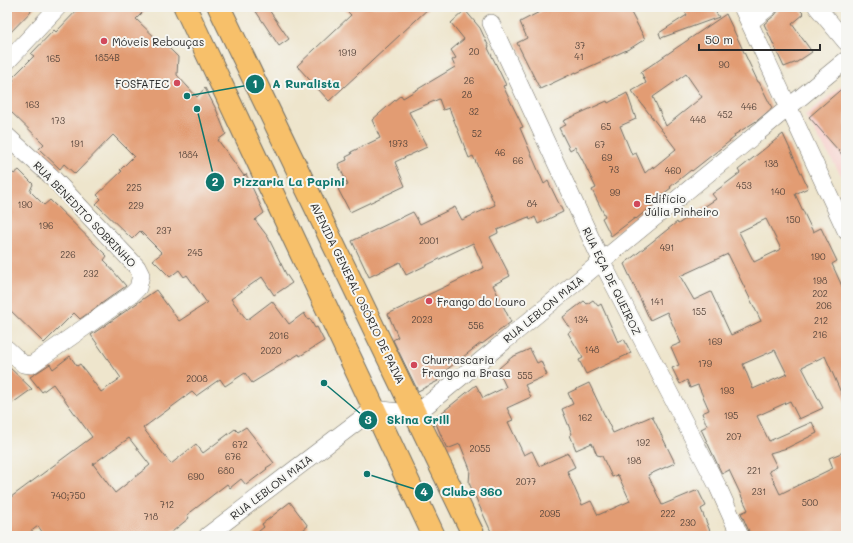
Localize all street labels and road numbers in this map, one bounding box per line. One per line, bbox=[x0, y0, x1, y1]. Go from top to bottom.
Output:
street label: RUA BENEDITO SOBRINHO bbox=[30, 158, 140, 271]
street label: AVENIDA GENERAL OSÓRIO DE PAIVA bbox=[307, 200, 409, 386]
street label: RUA EÇA DE QUEIROZ bbox=[579, 225, 645, 338]
street label: RUA LEBLON MAIA bbox=[500, 272, 586, 346]
street label: RUA LEBLON MAIA bbox=[227, 451, 315, 523]

